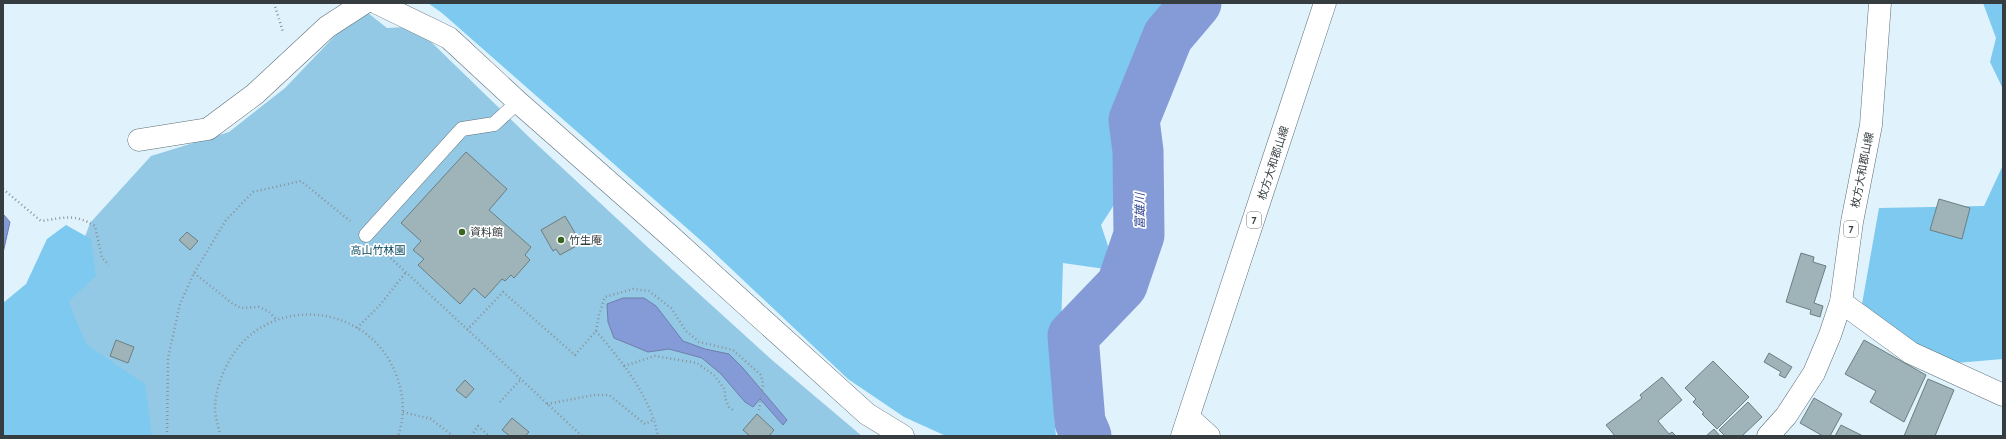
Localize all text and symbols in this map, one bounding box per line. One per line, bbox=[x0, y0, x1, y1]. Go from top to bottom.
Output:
street label: 枚方大和郡山線 bbox=[1254, 124, 1292, 202]
street label: 枚方大和郡山線 bbox=[1848, 131, 1876, 209]
water label: 富雄川 bbox=[1132, 191, 1147, 229]
road number: 7 bbox=[1247, 212, 1261, 228]
road number: 7 bbox=[1844, 221, 1858, 237]
place label: 資料館 bbox=[470, 225, 503, 239]
marker: 資料館 bbox=[457, 227, 467, 237]
place label: 竹生庵 bbox=[569, 233, 602, 247]
marker: 竹生庵 bbox=[556, 235, 566, 245]
park label: 高山竹林園 bbox=[351, 243, 406, 257]

